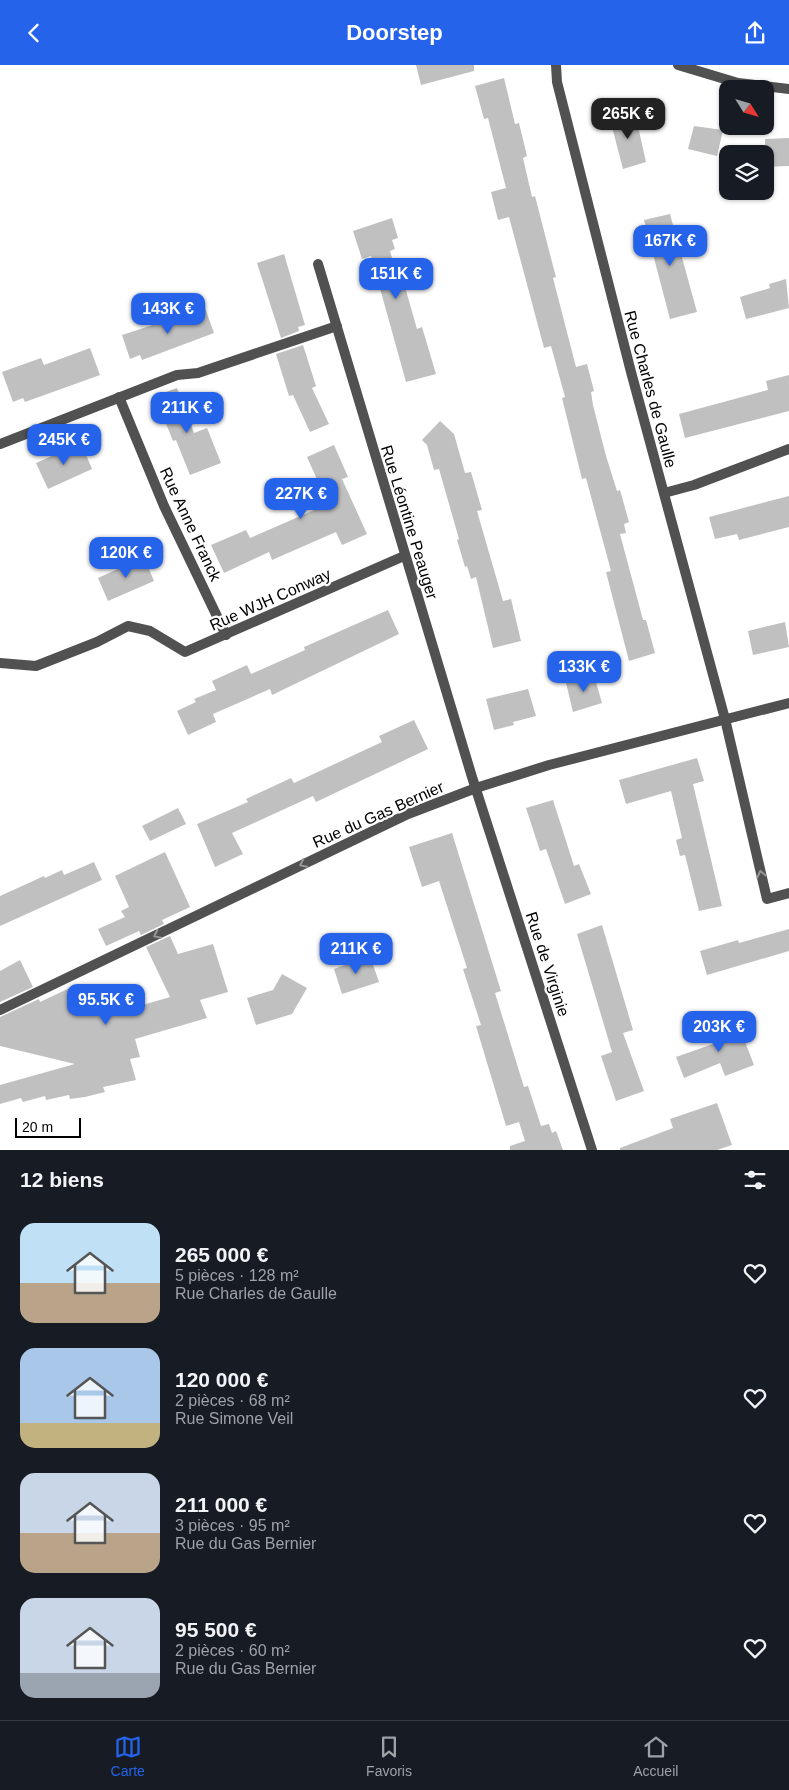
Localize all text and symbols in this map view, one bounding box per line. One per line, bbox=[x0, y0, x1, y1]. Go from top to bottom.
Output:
icon: back bbox=[20, 19, 48, 47]
icon: share bbox=[741, 19, 769, 47]
text: Doorstep bbox=[346, 20, 443, 45]
north arrow bbox=[719, 80, 774, 135]
map controls bbox=[719, 80, 774, 200]
pin: 265K € bbox=[587, 97, 669, 140]
text: 265K € bbox=[602, 105, 654, 122]
button: layers bbox=[719, 145, 774, 200]
pin: 167K € bbox=[629, 225, 711, 267]
text: 167K € bbox=[644, 232, 696, 249]
pin: 151K € bbox=[355, 257, 437, 300]
text: 151K € bbox=[370, 265, 422, 282]
pin: 143K € bbox=[127, 293, 209, 335]
text: 143K € bbox=[142, 300, 194, 317]
street label: Rue Charles de Gaulle bbox=[621, 309, 680, 470]
pin: 211K € bbox=[146, 391, 228, 434]
text: 211K € bbox=[162, 399, 212, 416]
pin: 245K € bbox=[23, 423, 105, 466]
text: 245K € bbox=[38, 431, 90, 448]
street label: Rue Léontine Peauger bbox=[378, 443, 441, 602]
street label: Rue Anne Franck bbox=[157, 465, 225, 585]
pin: 227K € bbox=[260, 477, 342, 520]
text: 227K € bbox=[275, 485, 327, 502]
pin: 120K € bbox=[85, 537, 167, 579]
text: 120K € bbox=[100, 544, 152, 561]
street label: Rue WJH Conway bbox=[207, 565, 333, 634]
pin: 133K € bbox=[543, 651, 625, 693]
text: 133K € bbox=[558, 658, 610, 675]
street label: Rue du Gas Bernier bbox=[310, 778, 447, 851]
one-way arrow bbox=[299, 858, 308, 869]
one-way arrow bbox=[756, 870, 767, 879]
street label: Rue de Virginie bbox=[523, 910, 572, 1019]
one-way arrow bbox=[153, 928, 162, 939]
pin: 211K € bbox=[315, 933, 397, 975]
text: 211K € bbox=[331, 940, 381, 957]
pin: 95.5K € bbox=[60, 983, 152, 1026]
text: 95.5K € bbox=[78, 991, 134, 1008]
pin: 203K € bbox=[678, 1011, 760, 1053]
text: 203K € bbox=[693, 1018, 745, 1035]
scale bar bbox=[15, 1115, 81, 1138]
text: 20 m bbox=[22, 1119, 53, 1135]
icon: filters bbox=[741, 1166, 769, 1194]
text: 12 biens bbox=[20, 1168, 104, 1191]
icon: home bbox=[60, 1243, 120, 1303]
text: 265 000 € bbox=[175, 1243, 268, 1266]
icon: heart bbox=[741, 1259, 769, 1287]
text: 5 pièces · 128 m² bbox=[175, 1267, 299, 1284]
text: Rue Charles de Gaulle bbox=[175, 1285, 337, 1302]
icon: home bbox=[60, 1368, 120, 1428]
text: 120 000 € bbox=[175, 1368, 268, 1391]
icon: heart bbox=[741, 1384, 769, 1412]
text: 2 pièces · 68 m² bbox=[175, 1392, 290, 1409]
text: Rue Simone Veil bbox=[175, 1410, 293, 1427]
icon: home bbox=[60, 1493, 120, 1553]
text: 211 000 € bbox=[175, 1493, 267, 1516]
icon: heart bbox=[741, 1509, 769, 1537]
text: 3 pièces · 95 m² bbox=[175, 1517, 290, 1534]
text: Rue du Gas Bernier bbox=[175, 1535, 316, 1552]
icon: home bbox=[60, 1618, 120, 1678]
text: 95 500 € bbox=[175, 1618, 257, 1641]
icon: heart bbox=[741, 1634, 769, 1662]
text: 2 pièces · 60 m² bbox=[175, 1642, 290, 1659]
text: Rue du Gas Bernier bbox=[175, 1660, 316, 1677]
tab: Carte bbox=[111, 1733, 145, 1779]
tab: Favoris bbox=[366, 1733, 412, 1779]
tab: Accueil bbox=[633, 1733, 678, 1779]

